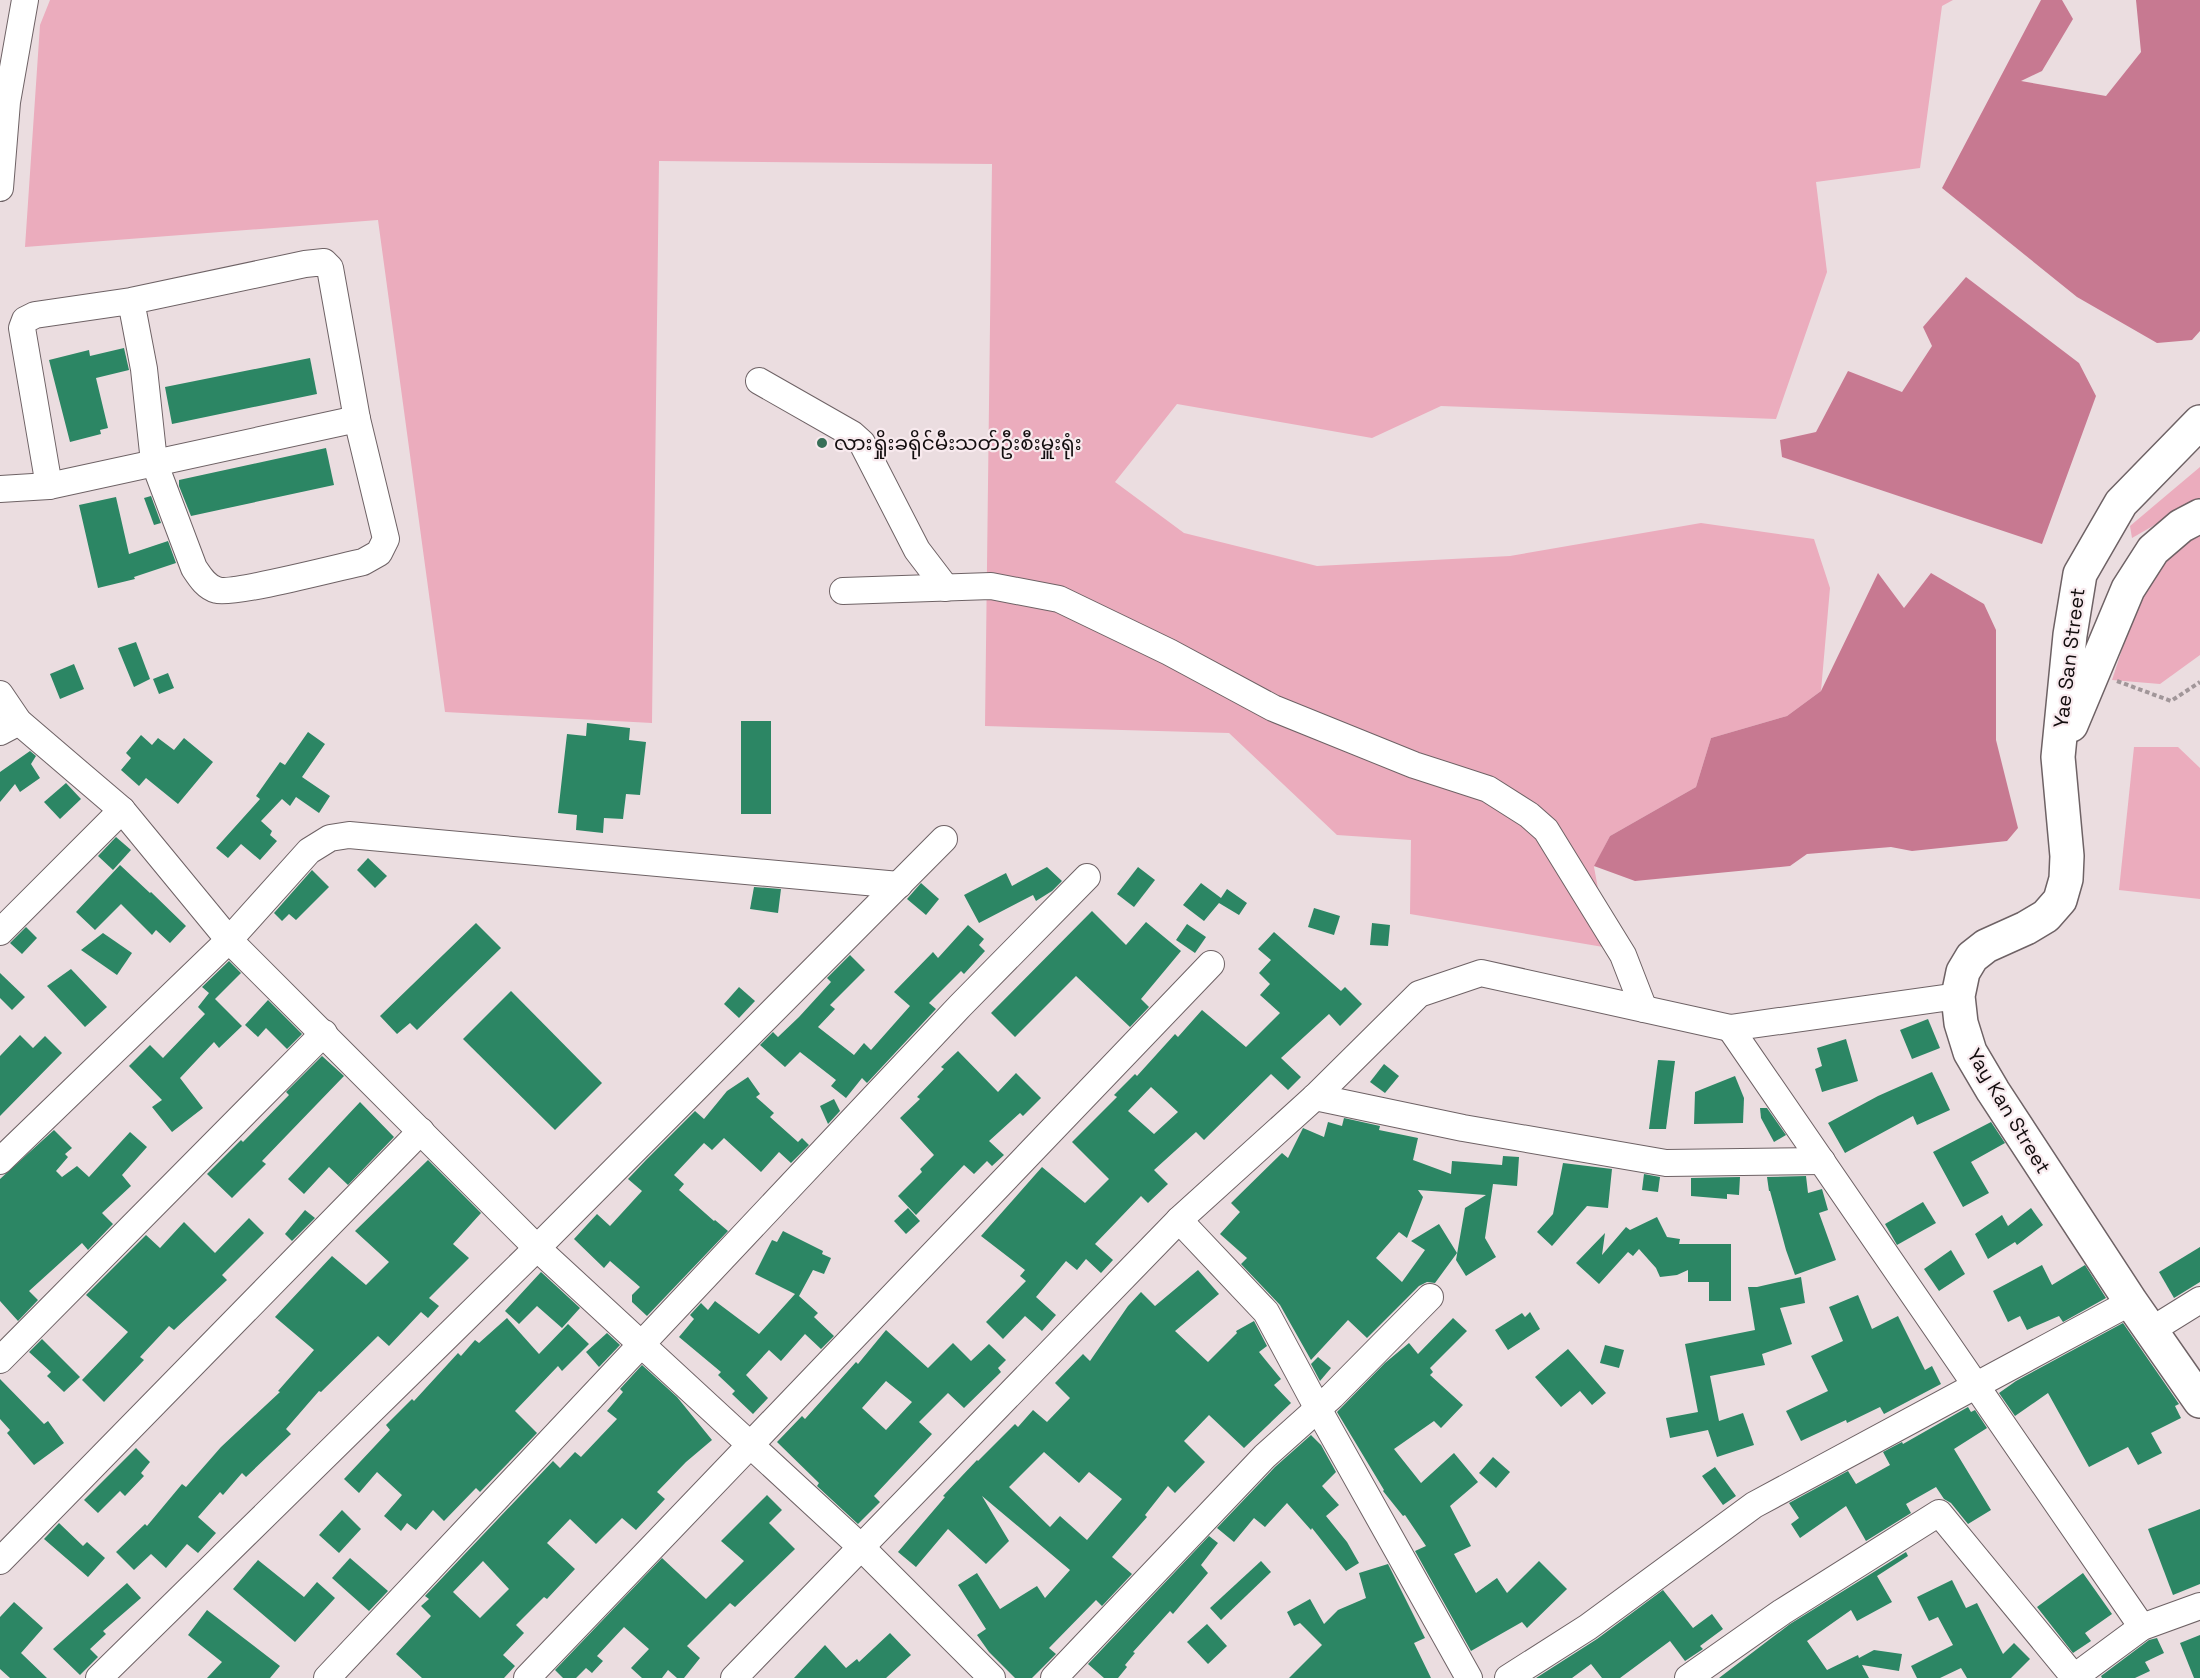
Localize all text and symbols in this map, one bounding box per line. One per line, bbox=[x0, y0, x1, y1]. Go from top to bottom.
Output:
place label: လားရှိုးခရိုင်မီးသတ်ဦးစီးမှူးရုံး bbox=[834, 429, 1082, 460]
marker: လားရှိုးခရိုင်မီးသတ်ဦးစီးမှူးရုံး bbox=[815, 436, 829, 450]
street label: Yae San Street bbox=[2048, 586, 2090, 730]
street label: Yay Kan Street bbox=[1961, 1044, 2057, 1178]

